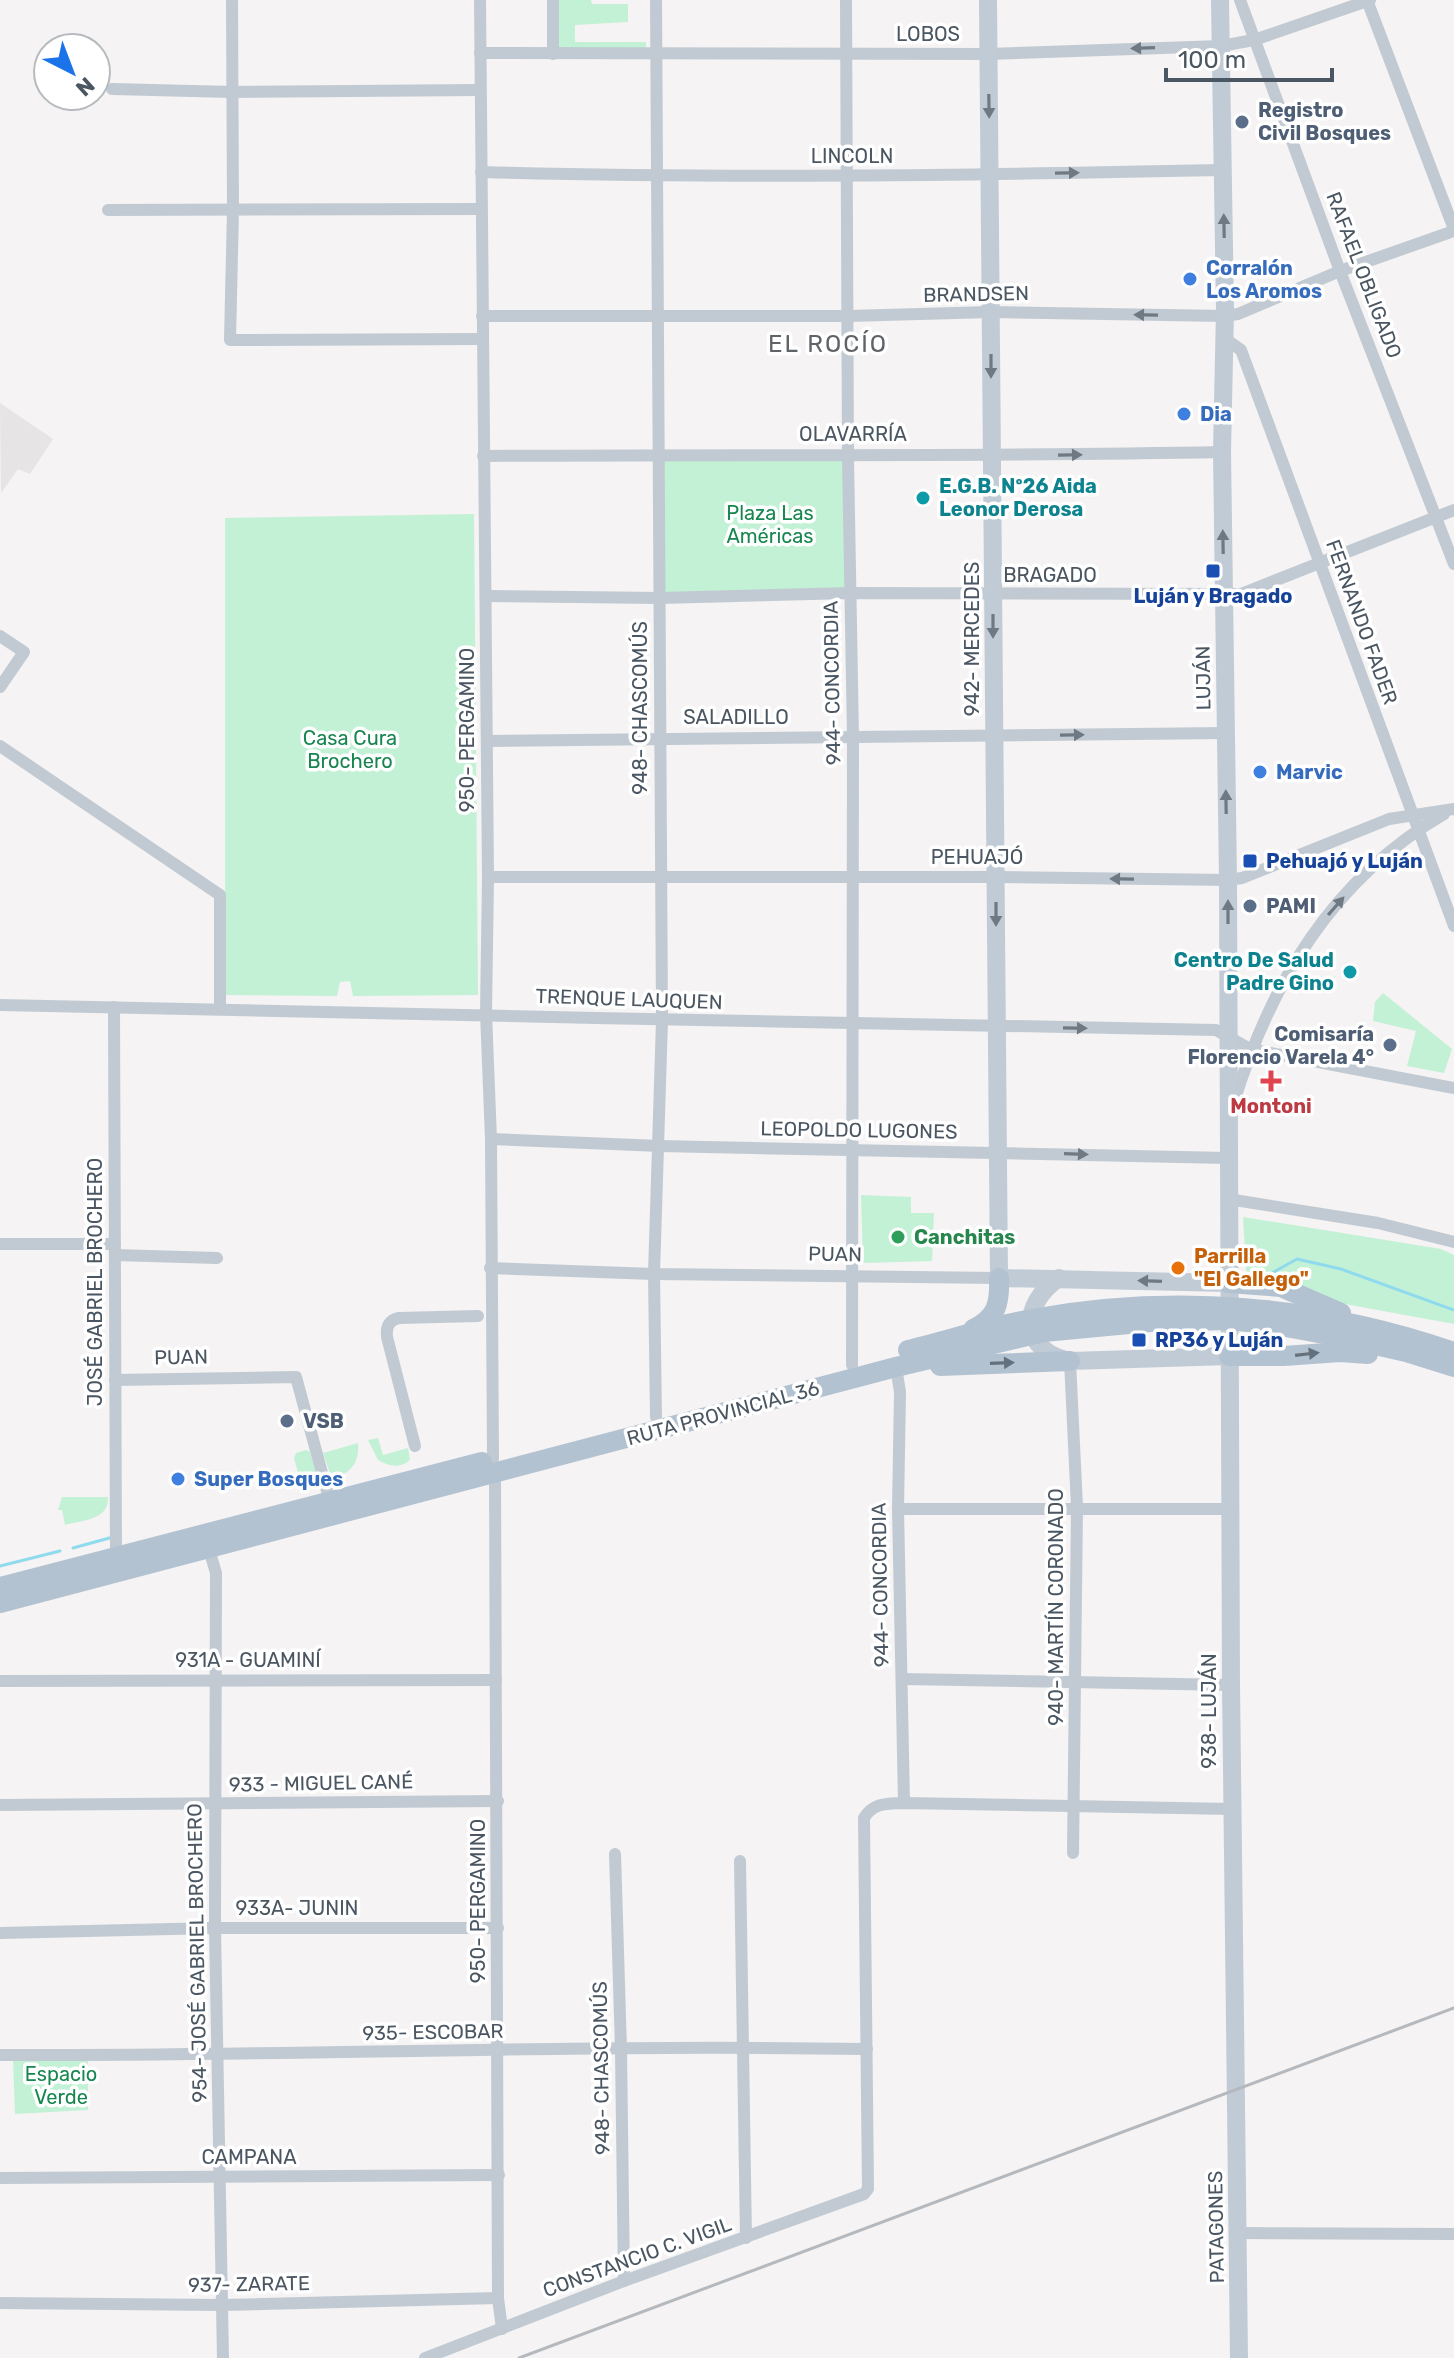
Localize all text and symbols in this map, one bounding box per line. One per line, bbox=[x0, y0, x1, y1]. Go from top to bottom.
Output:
street label: LOBOS bbox=[896, 22, 960, 46]
north arrow bbox=[32, 32, 112, 112]
scale bar bbox=[1166, 32, 1332, 82]
one-way arrow bbox=[1130, 42, 1155, 55]
text: 100 m bbox=[1178, 46, 1246, 74]
text: N bbox=[70, 71, 100, 102]
one-way arrow bbox=[983, 94, 995, 119]
place label: Registro Civil Bosques bbox=[1258, 98, 1391, 145]
marker: Registro Civil Bosques bbox=[1233, 113, 1251, 131]
street label: LINCOLN bbox=[811, 144, 893, 168]
one-way arrow bbox=[1055, 167, 1080, 179]
street label: RAFAEL OBLIGADO bbox=[1321, 188, 1407, 362]
one-way arrow bbox=[1218, 213, 1230, 238]
place label: Corralón Los Aromos bbox=[1206, 256, 1322, 303]
marker: Corralón Los Aromos bbox=[1181, 270, 1199, 288]
street label: BRANDSEN bbox=[923, 281, 1029, 307]
one-way arrow bbox=[1133, 308, 1158, 321]
district label: EL ROCÍO bbox=[768, 330, 888, 358]
one-way arrow bbox=[985, 354, 997, 379]
place label: Dia bbox=[1200, 402, 1232, 426]
marker: Dia bbox=[1175, 405, 1193, 423]
street label: OLAVARRÍA bbox=[799, 422, 907, 446]
one-way arrow bbox=[1058, 449, 1083, 461]
place label: E.G.B. Nº26 Aida Leonor Derosa bbox=[939, 474, 1097, 521]
marker: E.G.B. Nº26 Aida Leonor Derosa bbox=[914, 489, 932, 507]
park label: Plaza Las Américas bbox=[726, 501, 814, 548]
one-way arrow bbox=[1217, 529, 1229, 554]
street label: FERNANDO FADER bbox=[1321, 536, 1403, 708]
street label: 942- MERCEDES bbox=[960, 562, 984, 716]
marker: Luján y Bragado bbox=[1204, 562, 1222, 580]
street label: BRAGADO bbox=[1003, 563, 1097, 587]
place label: Luján y Bragado bbox=[1133, 584, 1293, 608]
street label: 944- CONCORDIA bbox=[819, 601, 845, 765]
one-way arrow bbox=[987, 614, 1000, 639]
street label: 948- CHASCOMÚS bbox=[628, 621, 652, 795]
street label: LUJÁN bbox=[1190, 645, 1216, 711]
street label: 950- PERGAMINO bbox=[455, 648, 479, 812]
street label: SALADILLO bbox=[683, 705, 789, 729]
park label: Casa Cura Brochero bbox=[303, 726, 397, 773]
one-way arrow bbox=[1060, 729, 1085, 742]
place label: Marvic bbox=[1276, 760, 1343, 784]
marker: Marvic bbox=[1251, 763, 1269, 781]
one-way arrow bbox=[1220, 789, 1233, 814]
street label: PEHUAJÓ bbox=[931, 845, 1023, 869]
place label: Pehuajó y Luján bbox=[1266, 849, 1423, 873]
marker: Pehuajó y Luján bbox=[1241, 852, 1259, 870]
one-way arrow bbox=[1109, 872, 1134, 885]
place label: PAMI bbox=[1266, 894, 1316, 918]
one-way arrow bbox=[1327, 896, 1344, 916]
marker: PAMI bbox=[1241, 897, 1259, 915]
one-way arrow bbox=[1222, 899, 1234, 924]
one-way arrow bbox=[990, 902, 1002, 927]
place label: Centro De Salud Padre Gino bbox=[1174, 948, 1334, 995]
marker: Centro De Salud Padre Gino bbox=[1341, 963, 1359, 981]
street label: TRENQUE LAUQUEN bbox=[535, 984, 723, 1014]
one-way arrow bbox=[1063, 1022, 1088, 1034]
place label: Comisaría Florencio Varela 4° bbox=[1187, 1022, 1374, 1069]
marker: Comisaría Florencio Varela 4° bbox=[1381, 1036, 1399, 1054]
marker: Montoni bbox=[1262, 1072, 1280, 1090]
place label: Montoni bbox=[1230, 1094, 1312, 1118]
street label: LEOPOLDO LUGONES bbox=[760, 1116, 958, 1144]
one-way arrow bbox=[1064, 1148, 1089, 1160]
street label: JOSÉ GABRIEL BROCHERO bbox=[83, 1158, 107, 1406]
place label: Canchitas bbox=[914, 1225, 1015, 1249]
marker: Canchitas bbox=[889, 1228, 907, 1246]
street label: PUAN bbox=[808, 1242, 862, 1266]
place label: Parrilla "El Gallego" bbox=[1194, 1244, 1309, 1291]
marker: Parrilla "El Gallego" bbox=[1169, 1259, 1187, 1277]
one-way arrow bbox=[1137, 1275, 1162, 1287]
place label: RP36 y Luján bbox=[1155, 1328, 1284, 1352]
marker: RP36 y Luján bbox=[1130, 1331, 1148, 1349]
street label: PUAN bbox=[154, 1345, 208, 1369]
one-way arrow bbox=[1294, 1347, 1319, 1360]
one-way arrow bbox=[990, 1357, 1015, 1370]
street label: RUTA PROVINCIAL 36 bbox=[624, 1376, 822, 1450]
place label: VSB bbox=[303, 1409, 344, 1433]
marker: VSB bbox=[278, 1412, 296, 1430]
place label: Super Bosques bbox=[194, 1467, 343, 1491]
marker: Super Bosques bbox=[169, 1470, 187, 1488]
street label: 940- MARTÍN CORONADO bbox=[1044, 1488, 1068, 1726]
street label: 944- CONCORDIA bbox=[867, 1503, 893, 1667]
street label: 931A - GUAMINÍ bbox=[175, 1648, 322, 1672]
street label: 938- LUJÁN bbox=[1197, 1653, 1221, 1769]
street label: 933 - MIGUEL CANÉ bbox=[229, 1769, 413, 1797]
street label: 954- JOSÉ GABRIEL BROCHERO bbox=[182, 1803, 212, 2103]
street label: 950- PERGAMINO bbox=[466, 1819, 490, 1983]
street label: 933A- JUNIN bbox=[235, 1896, 359, 1920]
street label: 948- CHASCOMÚS bbox=[587, 1981, 615, 2155]
street label: 935- ESCOBAR bbox=[362, 2019, 504, 2045]
park label: Espacio Verde bbox=[25, 2062, 97, 2109]
street label: CAMPANA bbox=[201, 2145, 297, 2169]
street label: PATAGONES bbox=[1203, 2170, 1229, 2284]
street label: CONSTANCIO C. VIGIL bbox=[539, 2212, 735, 2302]
street label: 937- ZARATE bbox=[188, 2271, 310, 2297]

